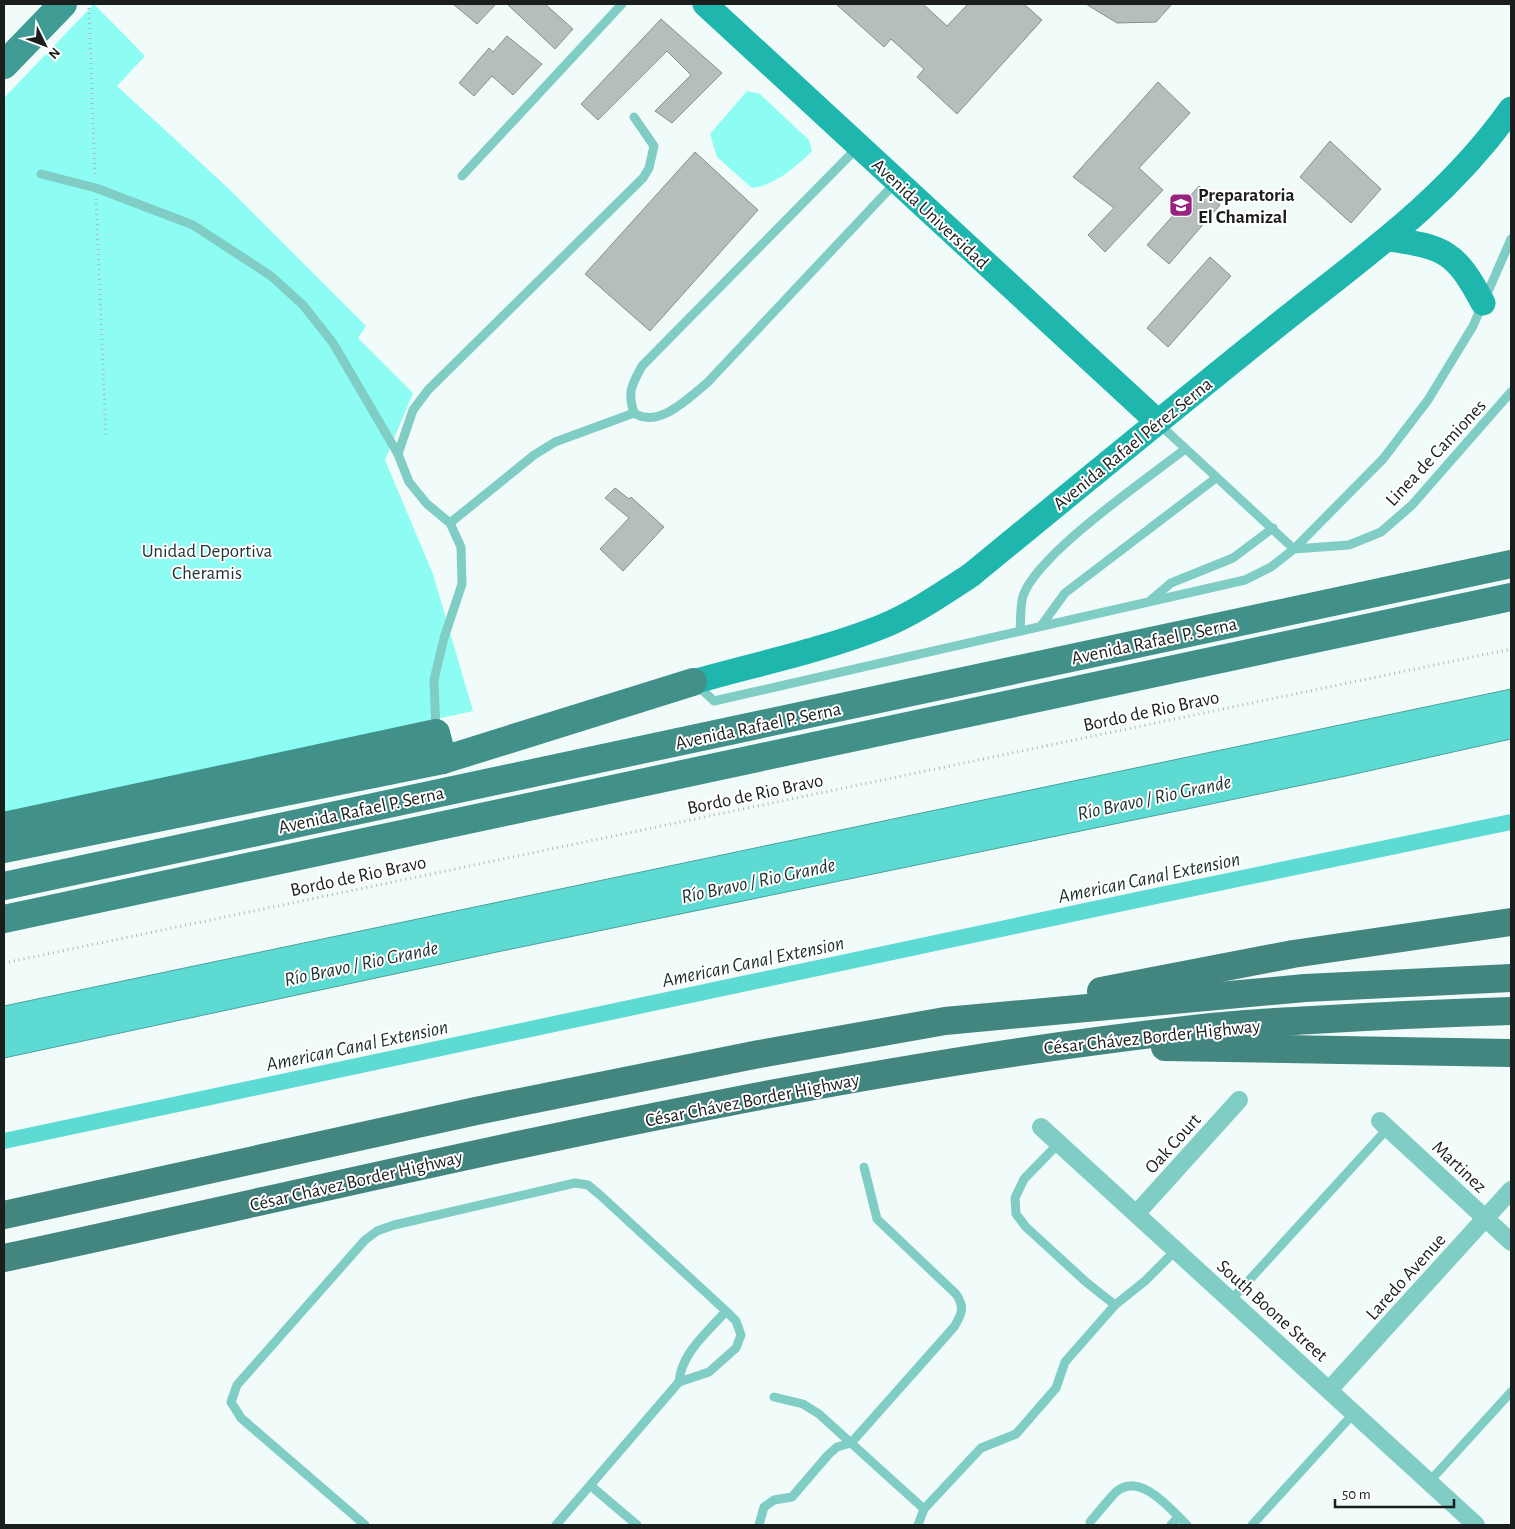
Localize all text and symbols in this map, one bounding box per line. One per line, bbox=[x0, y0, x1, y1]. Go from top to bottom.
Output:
north arrow bbox=[20, 20, 70, 70]
text: N bbox=[45, 45, 62, 61]
street label: Avenida Universidad bbox=[868, 155, 992, 273]
place label: Preparatoria El Chamizal bbox=[1198, 186, 1295, 227]
school or university icon: Preparatoria El Chamizal bbox=[1168, 192, 1194, 218]
street label: Avenida Rafael Pérez Serna bbox=[1050, 374, 1216, 514]
street label: Linea de Camiones bbox=[1382, 396, 1490, 510]
park label: Unidad Deportiva Cheramis bbox=[142, 542, 273, 583]
street label: Avenida Rafael P. Serna bbox=[1070, 615, 1239, 668]
street label: Bordo de Rio Bravo bbox=[1082, 688, 1221, 735]
street label: Avenida Rafael P. Serna bbox=[674, 700, 843, 753]
street label: Bordo de Rio Bravo bbox=[686, 771, 825, 818]
water label: Río Bravo / Rio Grande bbox=[1075, 772, 1233, 824]
street label: Avenida Rafael P. Serna bbox=[277, 784, 446, 837]
water label: American Canal Extension bbox=[1055, 849, 1242, 907]
street label: Bordo de Rio Bravo bbox=[289, 853, 428, 900]
water label: Río Bravo / Rio Grande bbox=[679, 855, 837, 907]
water label: American Canal Extension bbox=[659, 933, 846, 991]
water label: Río Bravo / Rio Grande bbox=[282, 938, 440, 990]
water label: American Canal Extension bbox=[263, 1017, 450, 1075]
street label: César Chávez Border Highway bbox=[1043, 1017, 1261, 1058]
street label: César Chávez Border Highway bbox=[644, 1070, 861, 1131]
street label: Oak Court bbox=[1142, 1110, 1205, 1178]
street label: Martinez bbox=[1428, 1137, 1490, 1197]
street label: César Chávez Border Highway bbox=[248, 1148, 464, 1215]
street label: Laredo Avenue bbox=[1363, 1230, 1450, 1324]
street label: South Boone Street bbox=[1213, 1257, 1331, 1366]
scale bar bbox=[1335, 1476, 1454, 1508]
text: 50 m bbox=[1342, 1487, 1371, 1502]

